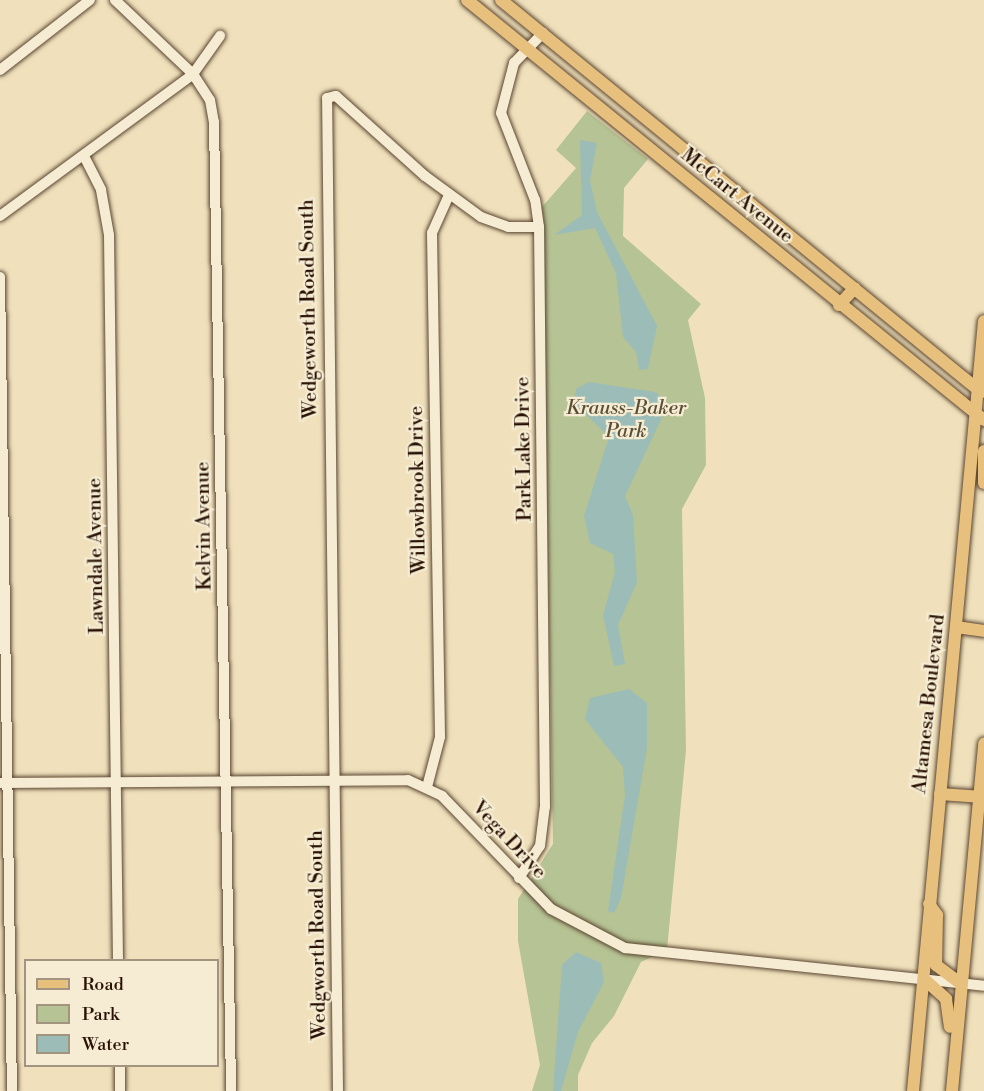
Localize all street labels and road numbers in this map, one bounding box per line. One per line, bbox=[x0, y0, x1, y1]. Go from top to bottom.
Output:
street label: McCart Avenue bbox=[676, 143, 798, 249]
street label: Wedgeworth Road South bbox=[295, 199, 323, 419]
street label: Park Lake Drive bbox=[511, 377, 537, 521]
street label: Willowbrook Drive bbox=[405, 406, 431, 574]
street label: Kelvin Avenue bbox=[191, 461, 217, 591]
street label: Lawndale Avenue bbox=[83, 478, 109, 634]
street label: Altamesa Boulevard bbox=[908, 613, 950, 795]
street label: Vega Drive bbox=[467, 796, 551, 884]
street label: Wedgworth Road South bbox=[304, 830, 332, 1040]

